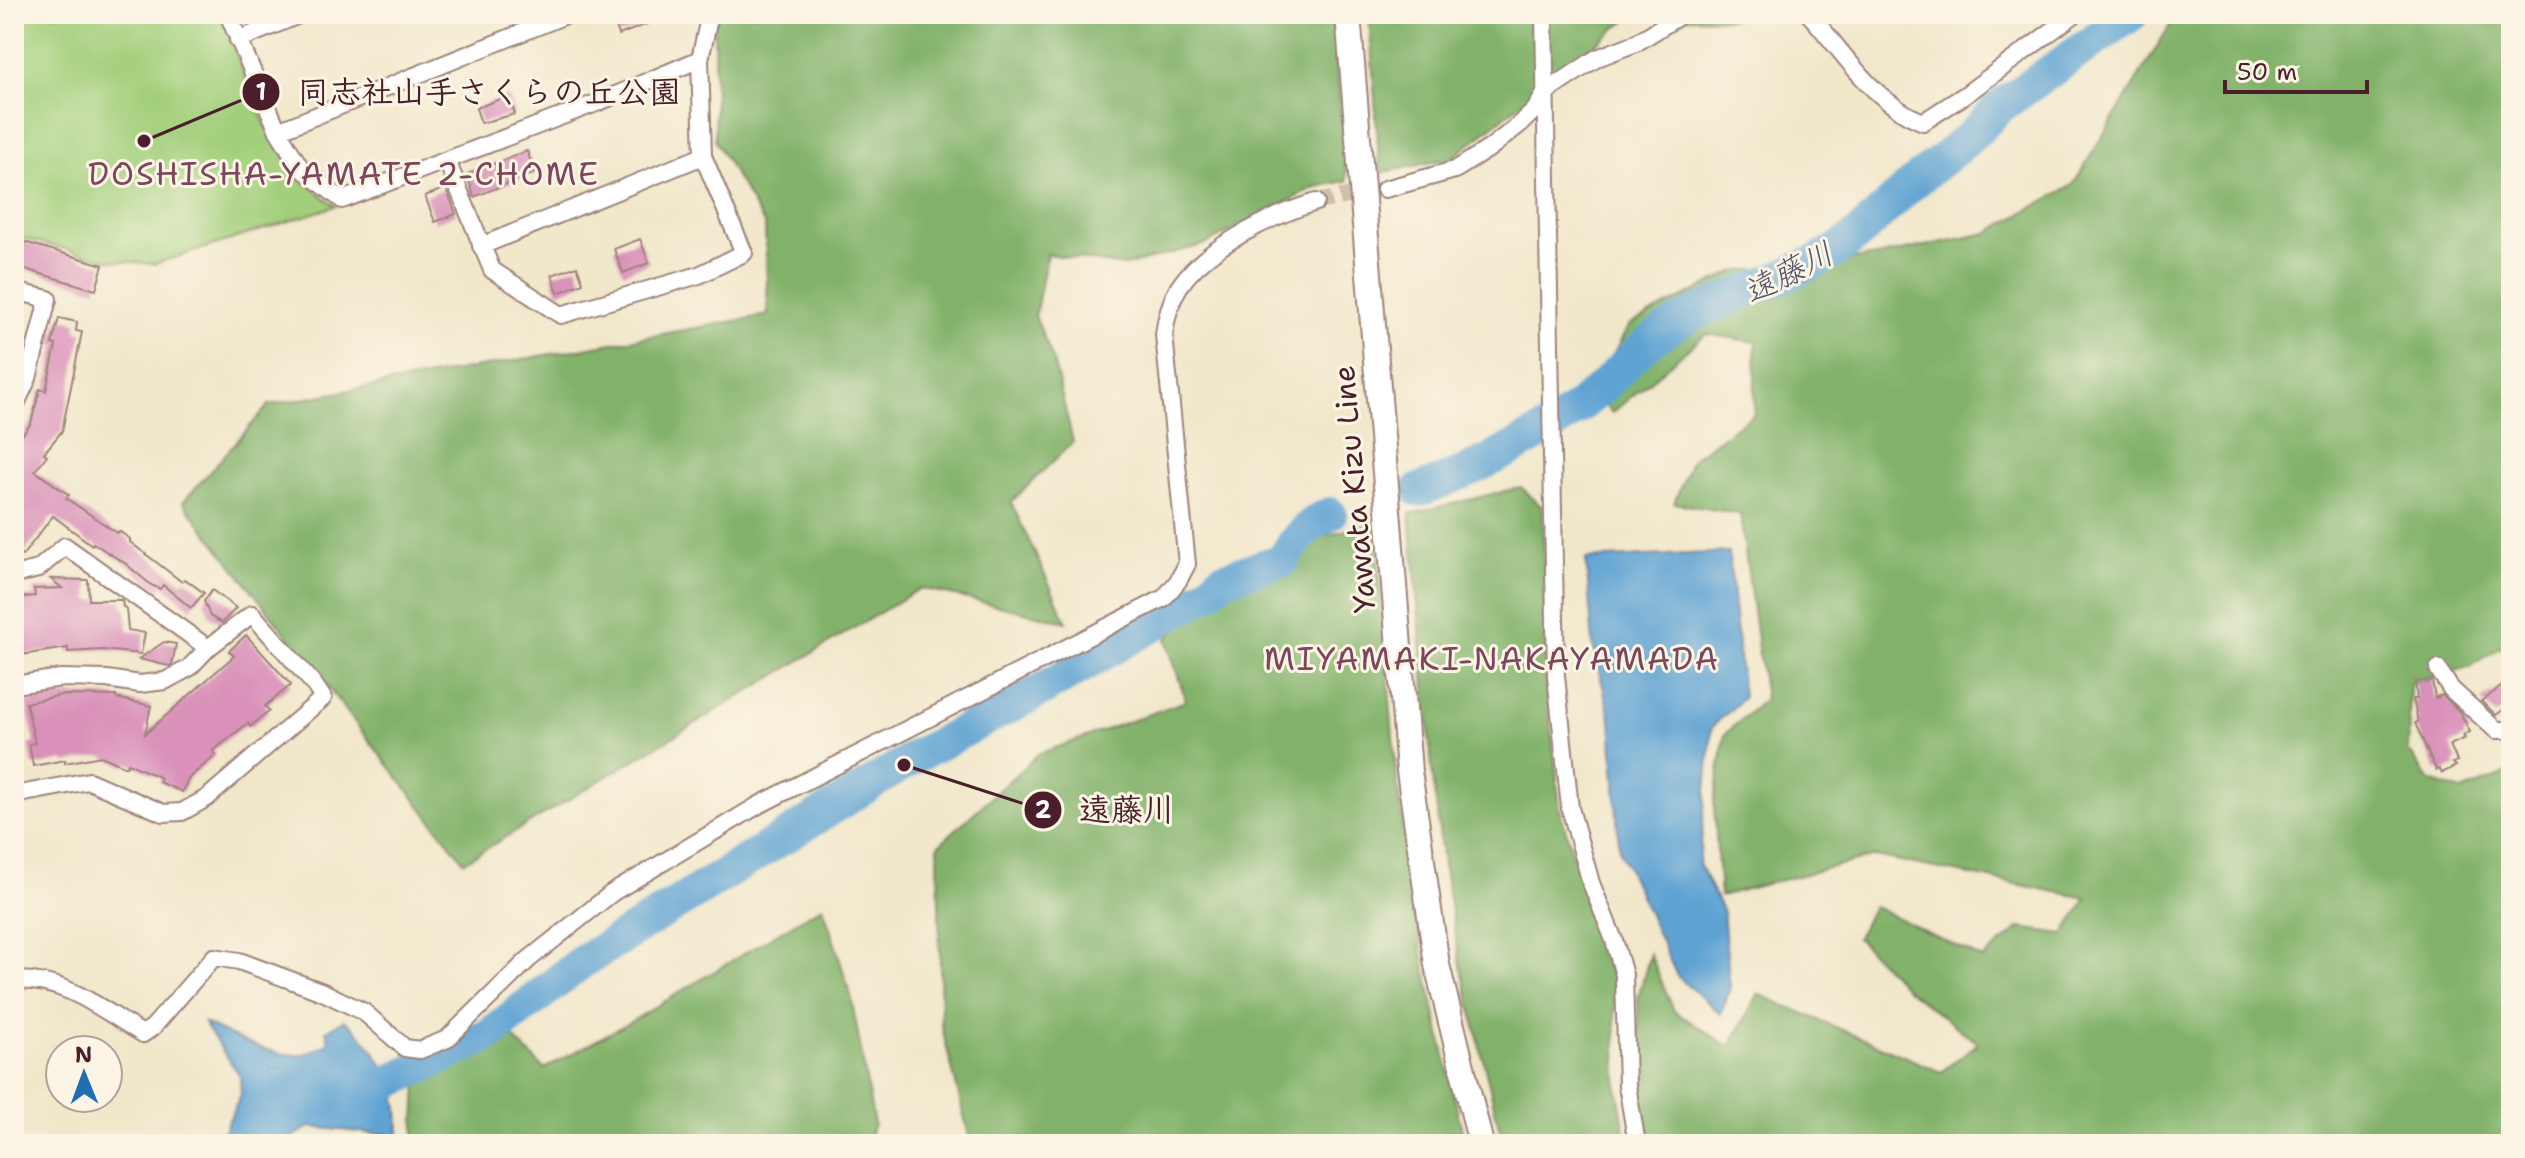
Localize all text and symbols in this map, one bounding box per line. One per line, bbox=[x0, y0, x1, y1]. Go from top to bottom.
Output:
scale bar bbox=[2225, 44, 2367, 94]
text: 50 m bbox=[2237, 56, 2297, 88]
callout: 同志社山手さくらの丘公園 bbox=[241, 64, 697, 120]
text: 同志社山手さくらの丘公園 bbox=[297, 70, 681, 113]
text: 1 bbox=[256, 76, 266, 108]
district label: DOSHISHA-YAMATE 2-CHOME bbox=[88, 152, 600, 195]
water label: 遠藤川 bbox=[1735, 231, 1841, 313]
street label: Yawata Kizu Line bbox=[1323, 364, 1385, 614]
district label: MIYAMAKI-NAKAYAMADA bbox=[1264, 637, 1720, 680]
callout: 遠藤川 bbox=[1023, 782, 1191, 838]
text: 遠藤川 bbox=[1079, 788, 1175, 831]
text: 2 bbox=[1035, 794, 1052, 826]
north arrow bbox=[44, 1034, 124, 1114]
text: N bbox=[75, 1040, 93, 1069]

